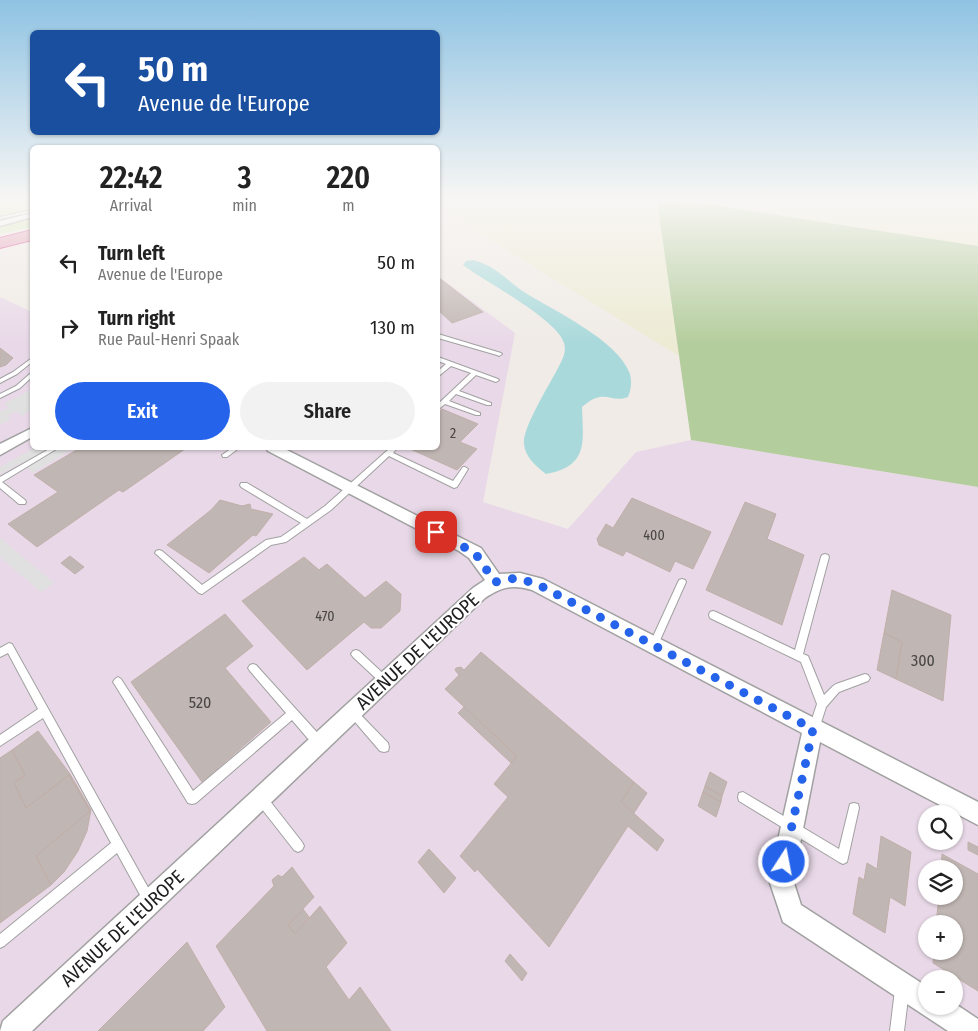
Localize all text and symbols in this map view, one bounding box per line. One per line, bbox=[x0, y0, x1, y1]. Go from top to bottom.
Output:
text: 50 m bbox=[138, 48, 208, 90]
icon: left bbox=[55, 50, 120, 115]
text: Avenue de l'Europe bbox=[138, 90, 310, 117]
text: 22:42 bbox=[100, 160, 162, 196]
text: 3 bbox=[238, 160, 252, 196]
text: 220 bbox=[327, 160, 370, 196]
text: Arrival bbox=[110, 196, 152, 215]
text: min bbox=[232, 196, 257, 215]
text: m bbox=[342, 196, 355, 215]
text: Turn left bbox=[98, 242, 165, 265]
icon: left bbox=[55, 249, 83, 277]
text: 50 m bbox=[377, 251, 415, 274]
text: Avenue de l'Europe bbox=[98, 265, 223, 284]
text: Turn right bbox=[98, 307, 175, 330]
icon: right bbox=[55, 314, 83, 342]
text: 130 m bbox=[370, 316, 415, 339]
text: Rue Paul-Henri Spaak bbox=[98, 330, 239, 349]
button: Exit bbox=[55, 382, 230, 440]
button: Share bbox=[240, 382, 415, 440]
house number: 2 bbox=[450, 425, 456, 442]
pin bbox=[415, 511, 457, 553]
icon: arrive bbox=[422, 518, 450, 546]
house number: 400 bbox=[643, 527, 665, 544]
street label: AVENUE DE L'EUROPE bbox=[351, 588, 484, 714]
house number: 470 bbox=[315, 608, 335, 625]
house number: 300 bbox=[911, 651, 935, 670]
house number: 520 bbox=[189, 693, 211, 712]
map controls bbox=[918, 805, 963, 1015]
button: search bbox=[918, 805, 963, 850]
position arrow bbox=[757, 835, 809, 887]
button: layers bbox=[918, 860, 963, 905]
street label: AVENUE DE L'EUROPE bbox=[56, 865, 189, 991]
button: + bbox=[918, 915, 963, 960]
button: − bbox=[918, 970, 963, 1015]

